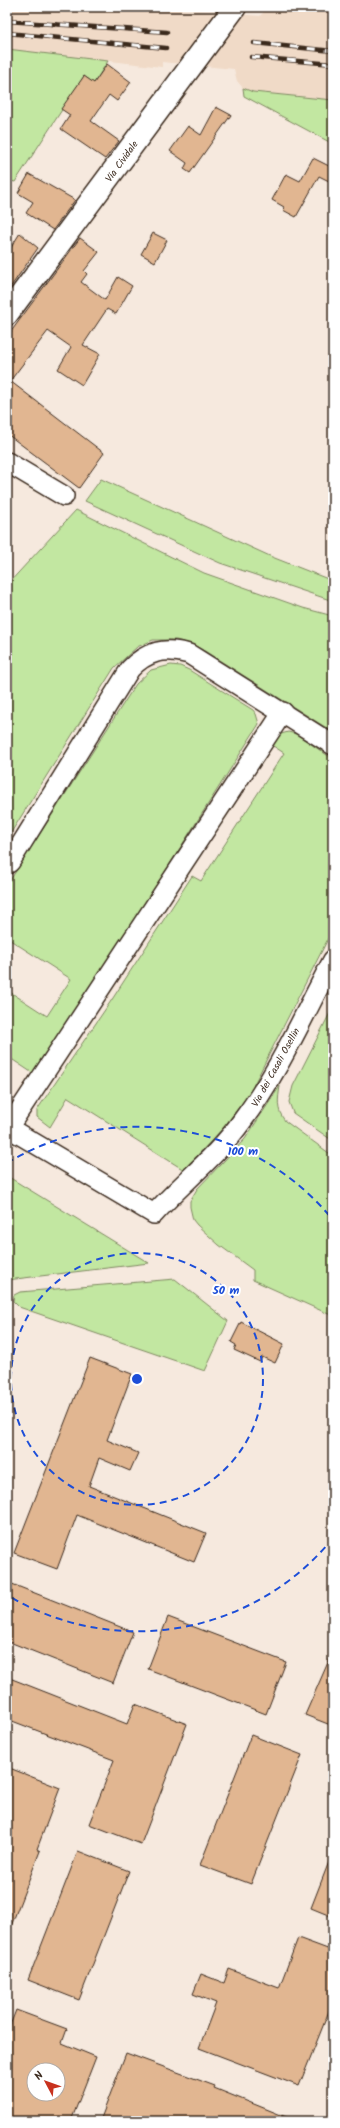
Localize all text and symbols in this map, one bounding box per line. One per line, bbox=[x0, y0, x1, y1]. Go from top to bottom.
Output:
street label: Via Cividale bbox=[101, 137, 143, 186]
street label: Via dei Casali Osellin bbox=[247, 1025, 304, 1110]
text: 100 m bbox=[228, 1142, 258, 1161]
text: 50 m bbox=[212, 1281, 240, 1300]
centre of rings bbox=[130, 1372, 144, 1386]
north arrow bbox=[26, 2062, 66, 2102]
text: N bbox=[30, 2068, 48, 2085]

